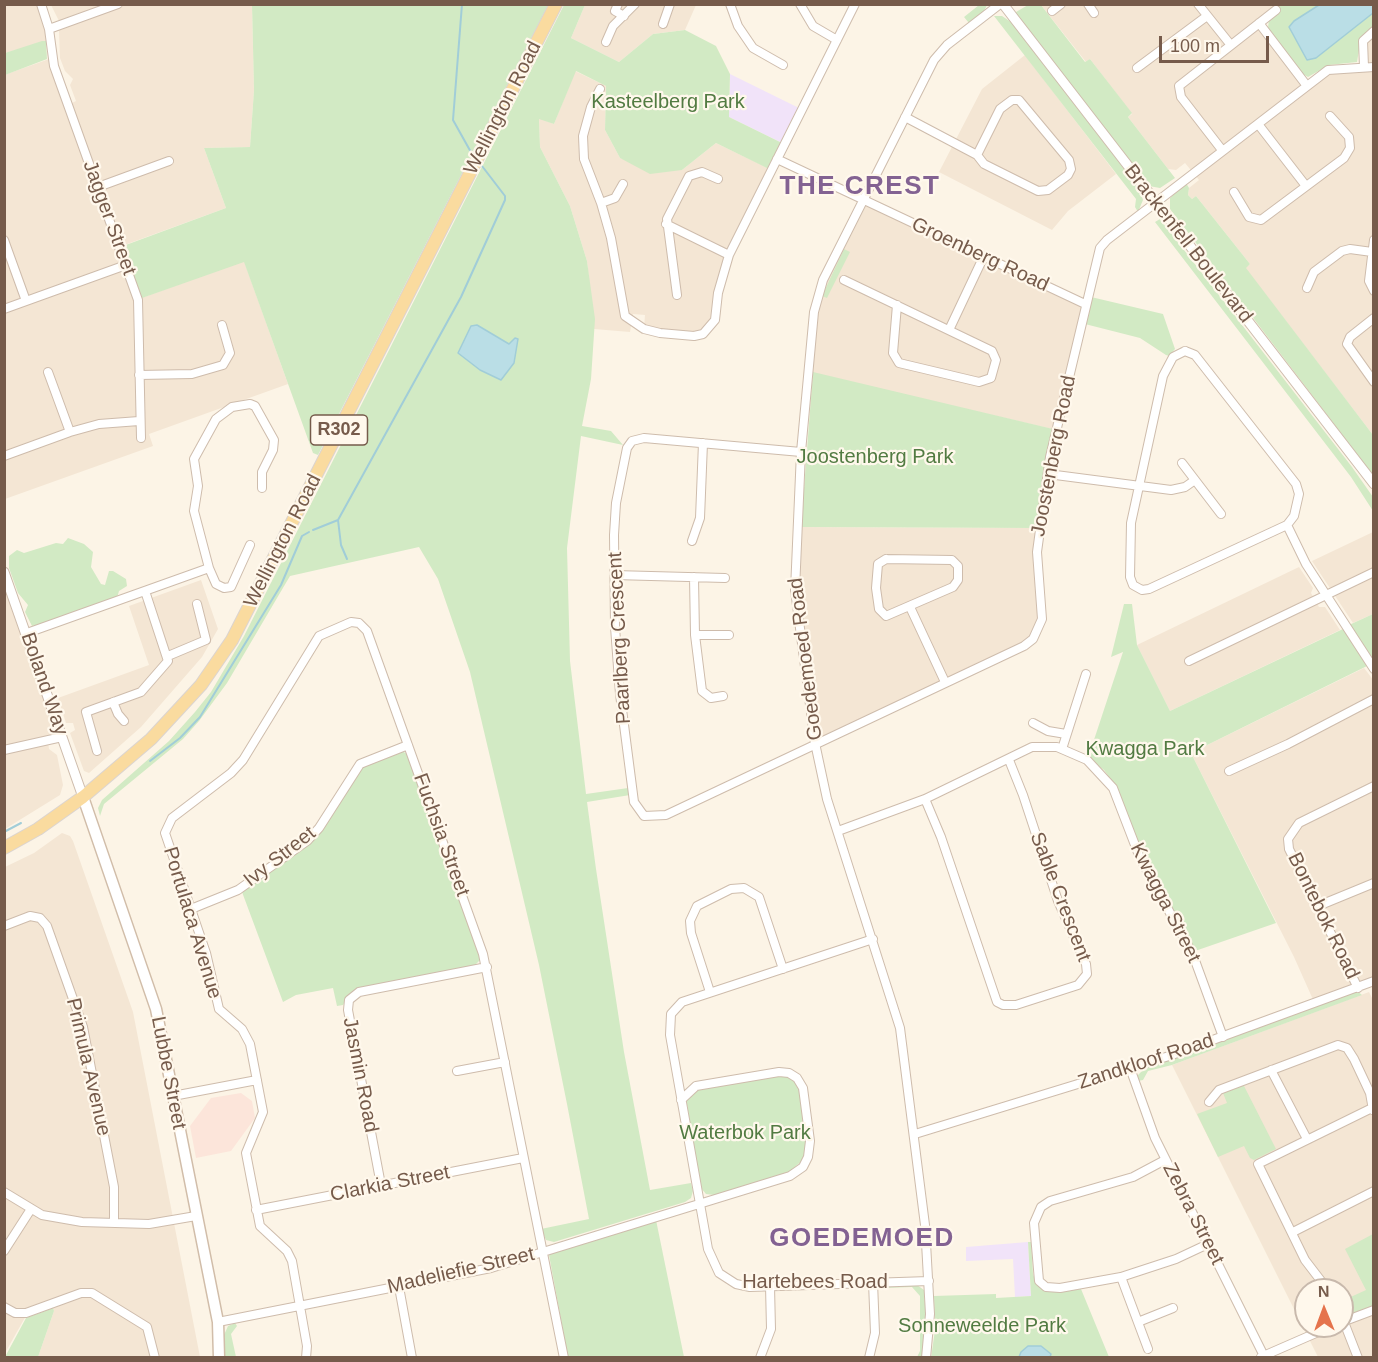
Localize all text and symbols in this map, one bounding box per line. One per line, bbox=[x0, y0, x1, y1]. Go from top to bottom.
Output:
scale bar bbox=[1162, 24, 1272, 62]
text: 100 m bbox=[1170, 36, 1220, 56]
street label: Wellington Road bbox=[459, 37, 547, 179]
park label: Kasteelberg Park bbox=[591, 90, 745, 114]
street label: Jagger Street bbox=[77, 157, 141, 279]
street label: Brackenfell Boulevard bbox=[1119, 160, 1257, 328]
district label: THE CREST bbox=[780, 171, 940, 203]
street label: Groenberg Road bbox=[907, 213, 1053, 297]
street label: Joostenberg Road bbox=[1027, 373, 1081, 539]
road number: R302 bbox=[310, 415, 368, 445]
park label: Joostenberg Park bbox=[797, 445, 953, 469]
street label: Wellington Road bbox=[239, 470, 327, 612]
street label: Paarlberg Crescent bbox=[604, 551, 636, 725]
street label: Goedemoed Road bbox=[784, 576, 828, 742]
street label: Boland Way bbox=[15, 629, 73, 739]
park label: Kwagga Park bbox=[1086, 737, 1204, 761]
street label: Fuchsia Street bbox=[408, 770, 474, 900]
street label: Ivy Street bbox=[239, 822, 321, 892]
street label: Sable Crescent bbox=[1024, 829, 1096, 965]
street label: Kwagga Street bbox=[1125, 839, 1205, 967]
street label: Portulaca Avenue bbox=[157, 844, 227, 1002]
street label: Bontebok Road bbox=[1282, 849, 1364, 983]
street label: Primula Avenue bbox=[60, 996, 116, 1138]
street label: Lubbe Street bbox=[145, 1014, 191, 1132]
street label: Jasmin Road bbox=[337, 1015, 383, 1135]
street label: Zandkloof Road bbox=[1075, 1029, 1217, 1095]
park label: Waterbok Park bbox=[679, 1121, 811, 1145]
street label: Zebra Street bbox=[1157, 1159, 1229, 1269]
street label: Clarkia Street bbox=[328, 1161, 452, 1207]
district label: GOEDEMOED bbox=[769, 1223, 955, 1255]
street label: Madeliefie Street bbox=[385, 1242, 537, 1300]
street label: Hartebees Road bbox=[742, 1270, 888, 1294]
north arrow bbox=[1294, 1278, 1354, 1338]
text: N bbox=[1318, 1283, 1330, 1300]
park label: Sonneweelde Park bbox=[898, 1314, 1066, 1338]

